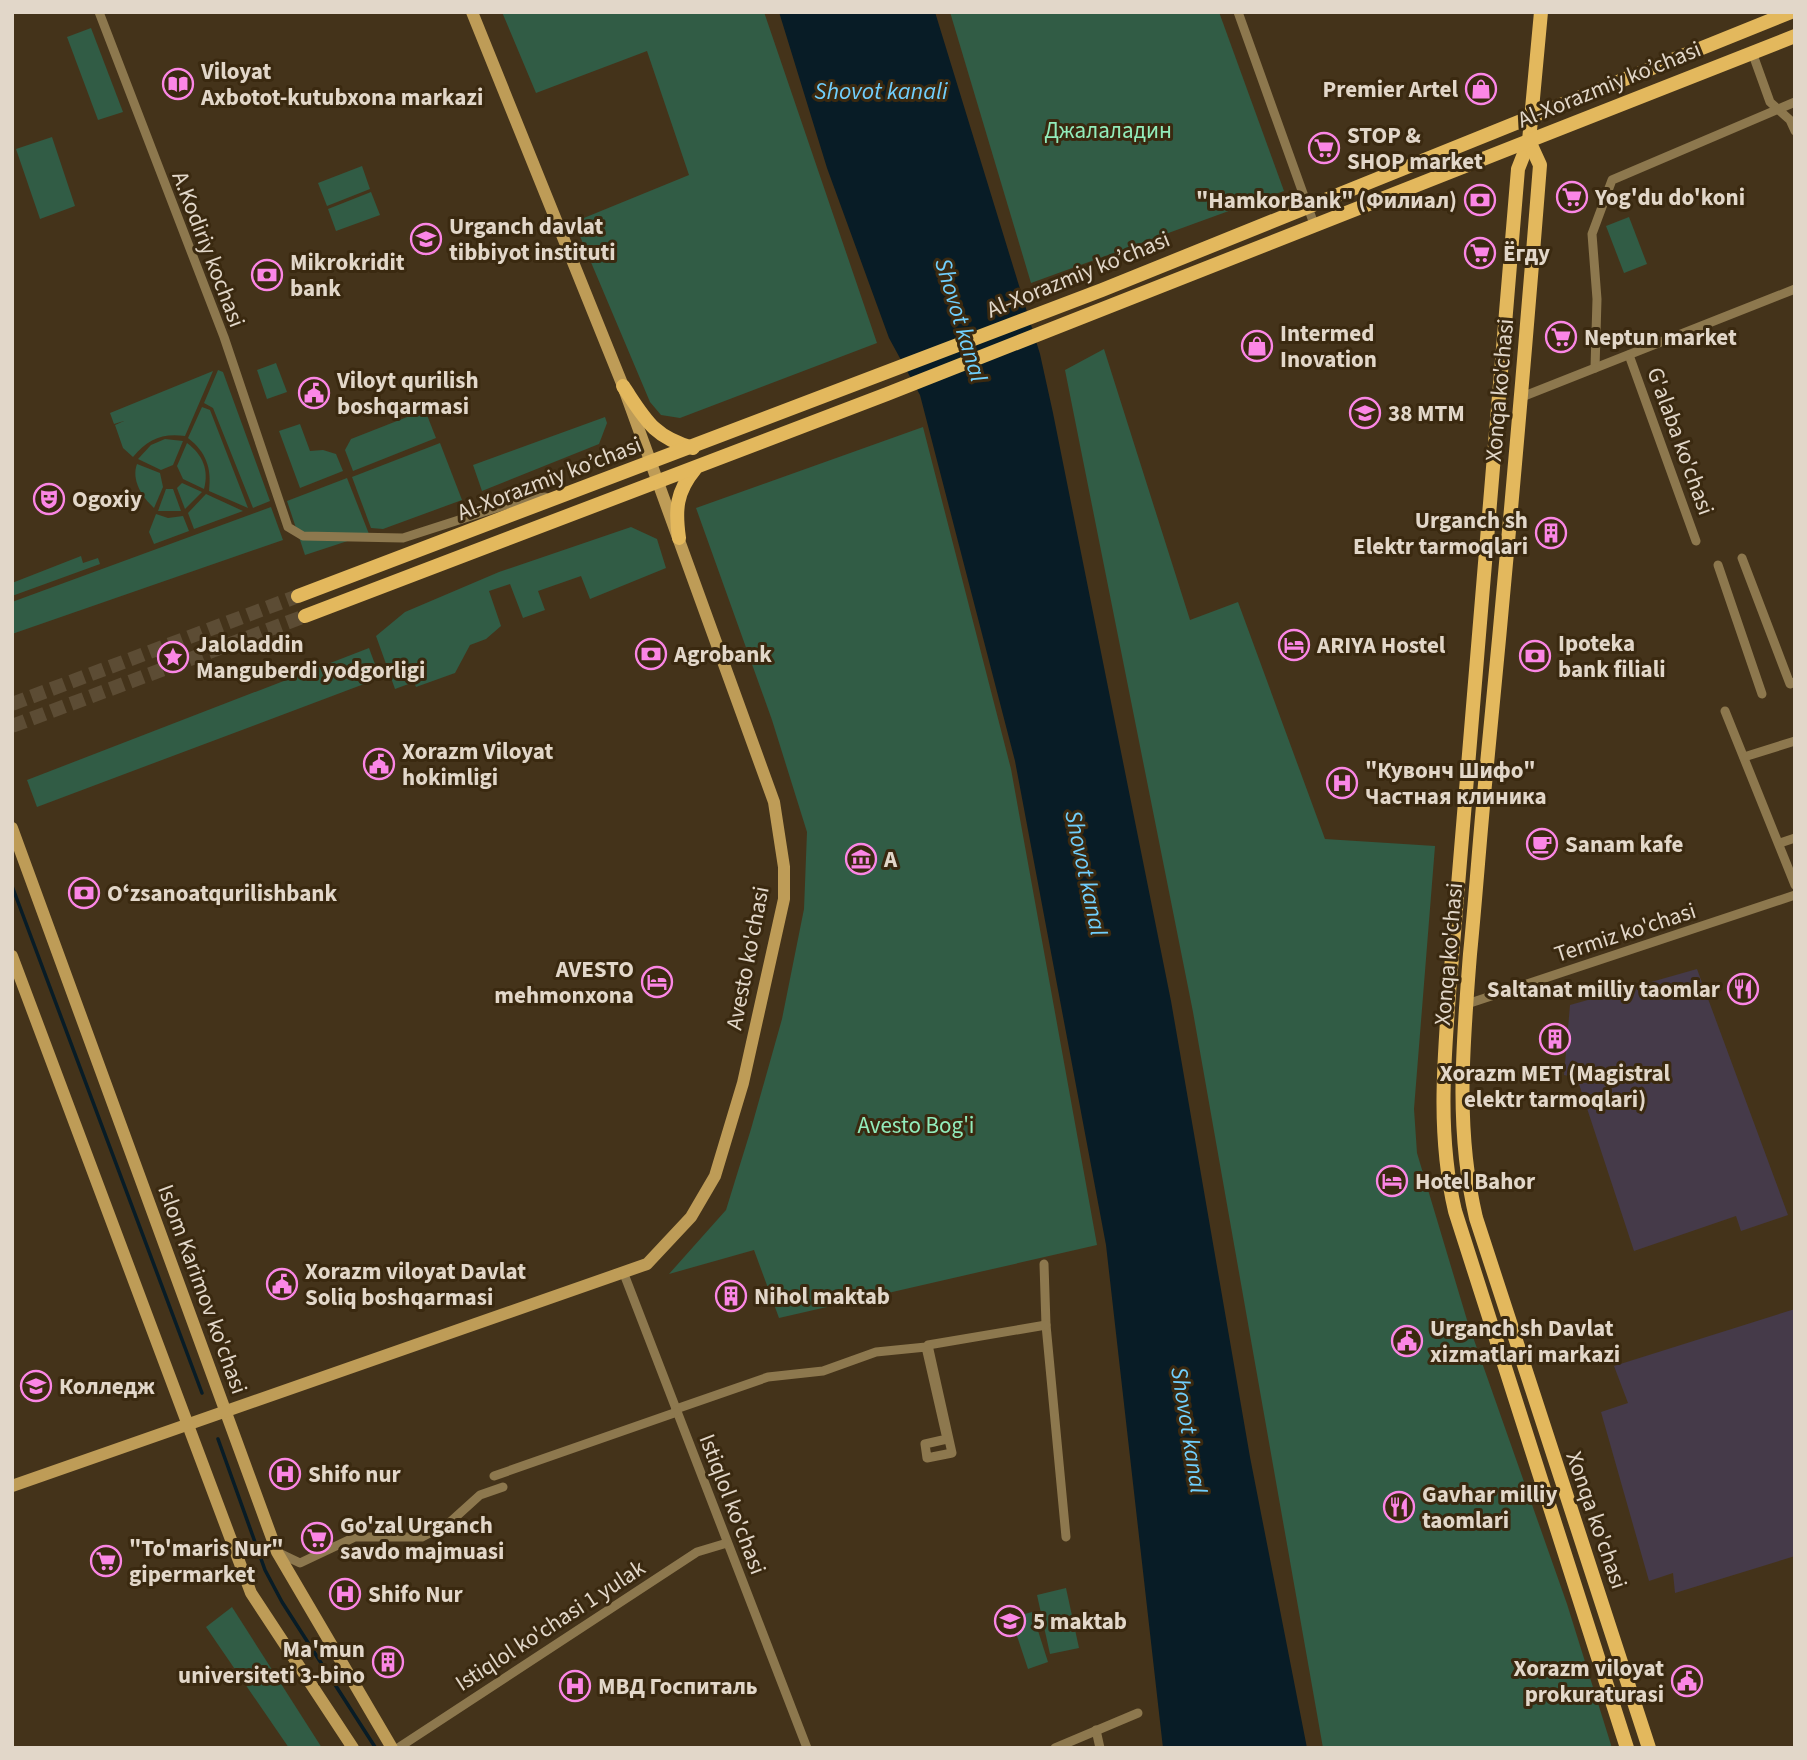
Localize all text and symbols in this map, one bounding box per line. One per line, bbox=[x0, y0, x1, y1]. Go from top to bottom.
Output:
street label: Al-Xorazmiy ko’chasi bbox=[1513, 33, 1706, 136]
place label: Viloyat Axbotot-kutubxona markazi bbox=[200, 55, 483, 114]
library icon: Viloyat Axbotot-kutubxona markazi bbox=[161, 67, 195, 101]
shop icon: Premier Artel bbox=[1464, 72, 1498, 106]
place label: Premier Artel bbox=[1323, 73, 1458, 106]
water label: Shovot kanali bbox=[814, 74, 948, 109]
park label: Джалаладин bbox=[1044, 114, 1172, 147]
place label: STOP & SHOP market bbox=[1347, 119, 1483, 178]
supermarket icon: STOP & SHOP market bbox=[1307, 131, 1341, 165]
street label: A.Kodiriy kochasi bbox=[164, 166, 253, 332]
supermarket icon: Yog'du do'koni bbox=[1555, 180, 1589, 214]
place label: Yog'du do'koni bbox=[1594, 181, 1745, 214]
bank icon: "HamkorBank" (Филиал) bbox=[1463, 183, 1497, 217]
place label: "HamkorBank" (Филиал) bbox=[1196, 184, 1457, 217]
place label: Urganch davlat tibbiyot instituti bbox=[449, 210, 616, 269]
school or university icon: Urganch davlat tibbiyot instituti bbox=[409, 222, 443, 256]
street label: Al-Xorazmiy ko’chasi bbox=[982, 223, 1175, 326]
supermarket icon: Ёгду bbox=[1463, 236, 1497, 270]
place label: Ёгду bbox=[1503, 237, 1550, 270]
place label: Mikrokridit bank bbox=[290, 246, 405, 305]
water label: Shovot kanal bbox=[925, 254, 996, 386]
bank icon: Mikrokridit bank bbox=[250, 258, 284, 292]
place label: Intermed Inovation bbox=[1280, 317, 1377, 376]
street label: Xonqa ko'chasi bbox=[1477, 317, 1522, 463]
supermarket icon: Neptun market bbox=[1544, 320, 1578, 354]
place label: Neptun market bbox=[1584, 321, 1737, 354]
shop icon: Intermed Inovation bbox=[1240, 329, 1274, 363]
street label: G'alaba ko'chasi bbox=[1638, 363, 1723, 520]
place label: Viloyt qurilish boshqarmasi bbox=[336, 364, 479, 423]
public building icon: Viloyt qurilish boshqarmasi bbox=[297, 376, 331, 410]
school or university icon: 38 MTM bbox=[1348, 396, 1382, 430]
place label: 38 MTM bbox=[1388, 397, 1465, 430]
street label: Al-Xorazmiy ko’chasi bbox=[452, 428, 646, 529]
theatre icon: Ogoxiy bbox=[32, 482, 66, 516]
place label: Ogoxiy bbox=[72, 483, 142, 516]
place label: Urganch sh Elektr tarmoqlari bbox=[1353, 504, 1528, 563]
building icon: Urganch sh Elektr tarmoqlari bbox=[1534, 516, 1568, 550]
place label: Ipoteka bank filiali bbox=[1558, 627, 1666, 686]
place label: Jaloladdin Manguberdi yodgorligi bbox=[196, 628, 425, 687]
hotel icon: ARIYA Hostel bbox=[1277, 628, 1311, 662]
place label: ARIYA Hostel bbox=[1316, 629, 1446, 662]
bank icon: Agrobank bbox=[634, 637, 668, 671]
place label: Agrobank bbox=[673, 638, 772, 671]
bank icon: Ipoteka bank filiali bbox=[1518, 639, 1552, 673]
place icon: Jaloladdin Manguberdi yodgorligi bbox=[156, 640, 190, 674]
place label: Xorazm Viloyat hokimligi bbox=[402, 735, 553, 794]
public building icon: Xorazm Viloyat hokimligi bbox=[362, 747, 396, 781]
place label: "Кувонч Шифо" Частная клиника bbox=[1365, 754, 1547, 813]
hospital icon: "Кувонч Шифо" Частная клиника bbox=[1325, 766, 1359, 800]
water label: Shovot kanal bbox=[1055, 807, 1116, 939]
cafe icon: Sanam kafe bbox=[1525, 827, 1559, 861]
place label: Sanam kafe bbox=[1565, 828, 1684, 861]
museum icon: A bbox=[844, 842, 878, 876]
place label: A bbox=[883, 843, 898, 876]
bank icon: Oʻzsanoatqurilishbank bbox=[67, 876, 101, 910]
place label: Oʻzsanoatqurilishbank bbox=[107, 877, 338, 910]
street label: Xonqa ko'chasi bbox=[1426, 881, 1471, 1027]
street label: Avesto ko'chasi bbox=[717, 883, 778, 1033]
street label: Termiz ko'chasi bbox=[1550, 894, 1700, 971]
place label: AVESTO mehmonxona bbox=[494, 953, 634, 1012]
hotel icon: AVESTO mehmonxona bbox=[640, 965, 674, 999]
restaurant icon: Saltanat milliy taomlar bbox=[1726, 972, 1760, 1006]
place label: Saltanat milliy taomlar bbox=[1487, 973, 1721, 1006]
building icon: Xorazm MET (Magistral elektr tarmoqlari) bbox=[1538, 1022, 1572, 1056]
place label: Xorazm MET (Magistral elektr tarmoqlari) bbox=[1440, 1057, 1671, 1116]
park label: Avesto Bog'i bbox=[857, 1109, 975, 1142]
hotel icon: Hotel Bahor bbox=[1375, 1164, 1409, 1198]
place label: Hotel Bahor bbox=[1415, 1165, 1536, 1198]
street label: Islom Karimov ko'chasi bbox=[149, 1180, 256, 1399]
place label: Xorazm viloyat Davlat Soliq boshqarmasi bbox=[305, 1255, 526, 1314]
public building icon: Xorazm viloyat Davlat Soliq boshqarmasi bbox=[265, 1267, 299, 1301]
building icon: Nihol maktab bbox=[714, 1279, 748, 1313]
place label: Nihol maktab bbox=[754, 1280, 890, 1313]
place label: Urganch sh Davlat xizmatlari markazi bbox=[1430, 1312, 1620, 1371]
public building icon: Urganch sh Davlat xizmatlari markazi bbox=[1390, 1324, 1424, 1358]
water label: Shovot kanal bbox=[1161, 1364, 1216, 1496]
school or university icon: Колледж bbox=[19, 1369, 53, 1403]
place label: Колледж bbox=[59, 1370, 155, 1403]
street label: Istiqlol ko'chasi bbox=[691, 1429, 774, 1579]
street label: Xonqa ko'chasi bbox=[1558, 1447, 1635, 1593]
hospital icon: Shifo nur bbox=[268, 1457, 302, 1491]
place label: Shifo nur bbox=[308, 1458, 401, 1491]
place label: Gavhar milliy taomlari bbox=[1422, 1478, 1557, 1537]
restaurant icon: Gavhar milliy taomlari bbox=[1382, 1490, 1416, 1524]
place label: Go'zal Urganch savdo majmuasi bbox=[340, 1509, 504, 1568]
supermarket icon: Go'zal Urganch savdo majmuasi bbox=[300, 1521, 334, 1555]
place label: "To'maris Nur" gipermarket bbox=[129, 1532, 284, 1591]
supermarket icon: "To'maris Nur" gipermarket bbox=[89, 1544, 123, 1578]
street label: Istiqlol ko'chasi 1 yulak bbox=[449, 1551, 652, 1699]
hospital icon: Shifo Nur bbox=[328, 1577, 362, 1611]
place label: Shifo Nur bbox=[368, 1578, 464, 1611]
school or university icon: 5 maktab bbox=[993, 1604, 1027, 1638]
place label: 5 maktab bbox=[1033, 1605, 1127, 1638]
place label: Ma'mun universiteti 3-bino bbox=[178, 1633, 365, 1692]
building icon: Ma'mun universiteti 3-bino bbox=[371, 1645, 405, 1679]
place label: Xorazm viloyat prokuraturasi bbox=[1513, 1652, 1664, 1711]
public building icon: Xorazm viloyat prokuraturasi bbox=[1670, 1664, 1704, 1698]
hospital icon: МВД Госпиталь bbox=[558, 1669, 592, 1703]
place label: МВД Госпиталь bbox=[598, 1670, 758, 1703]

